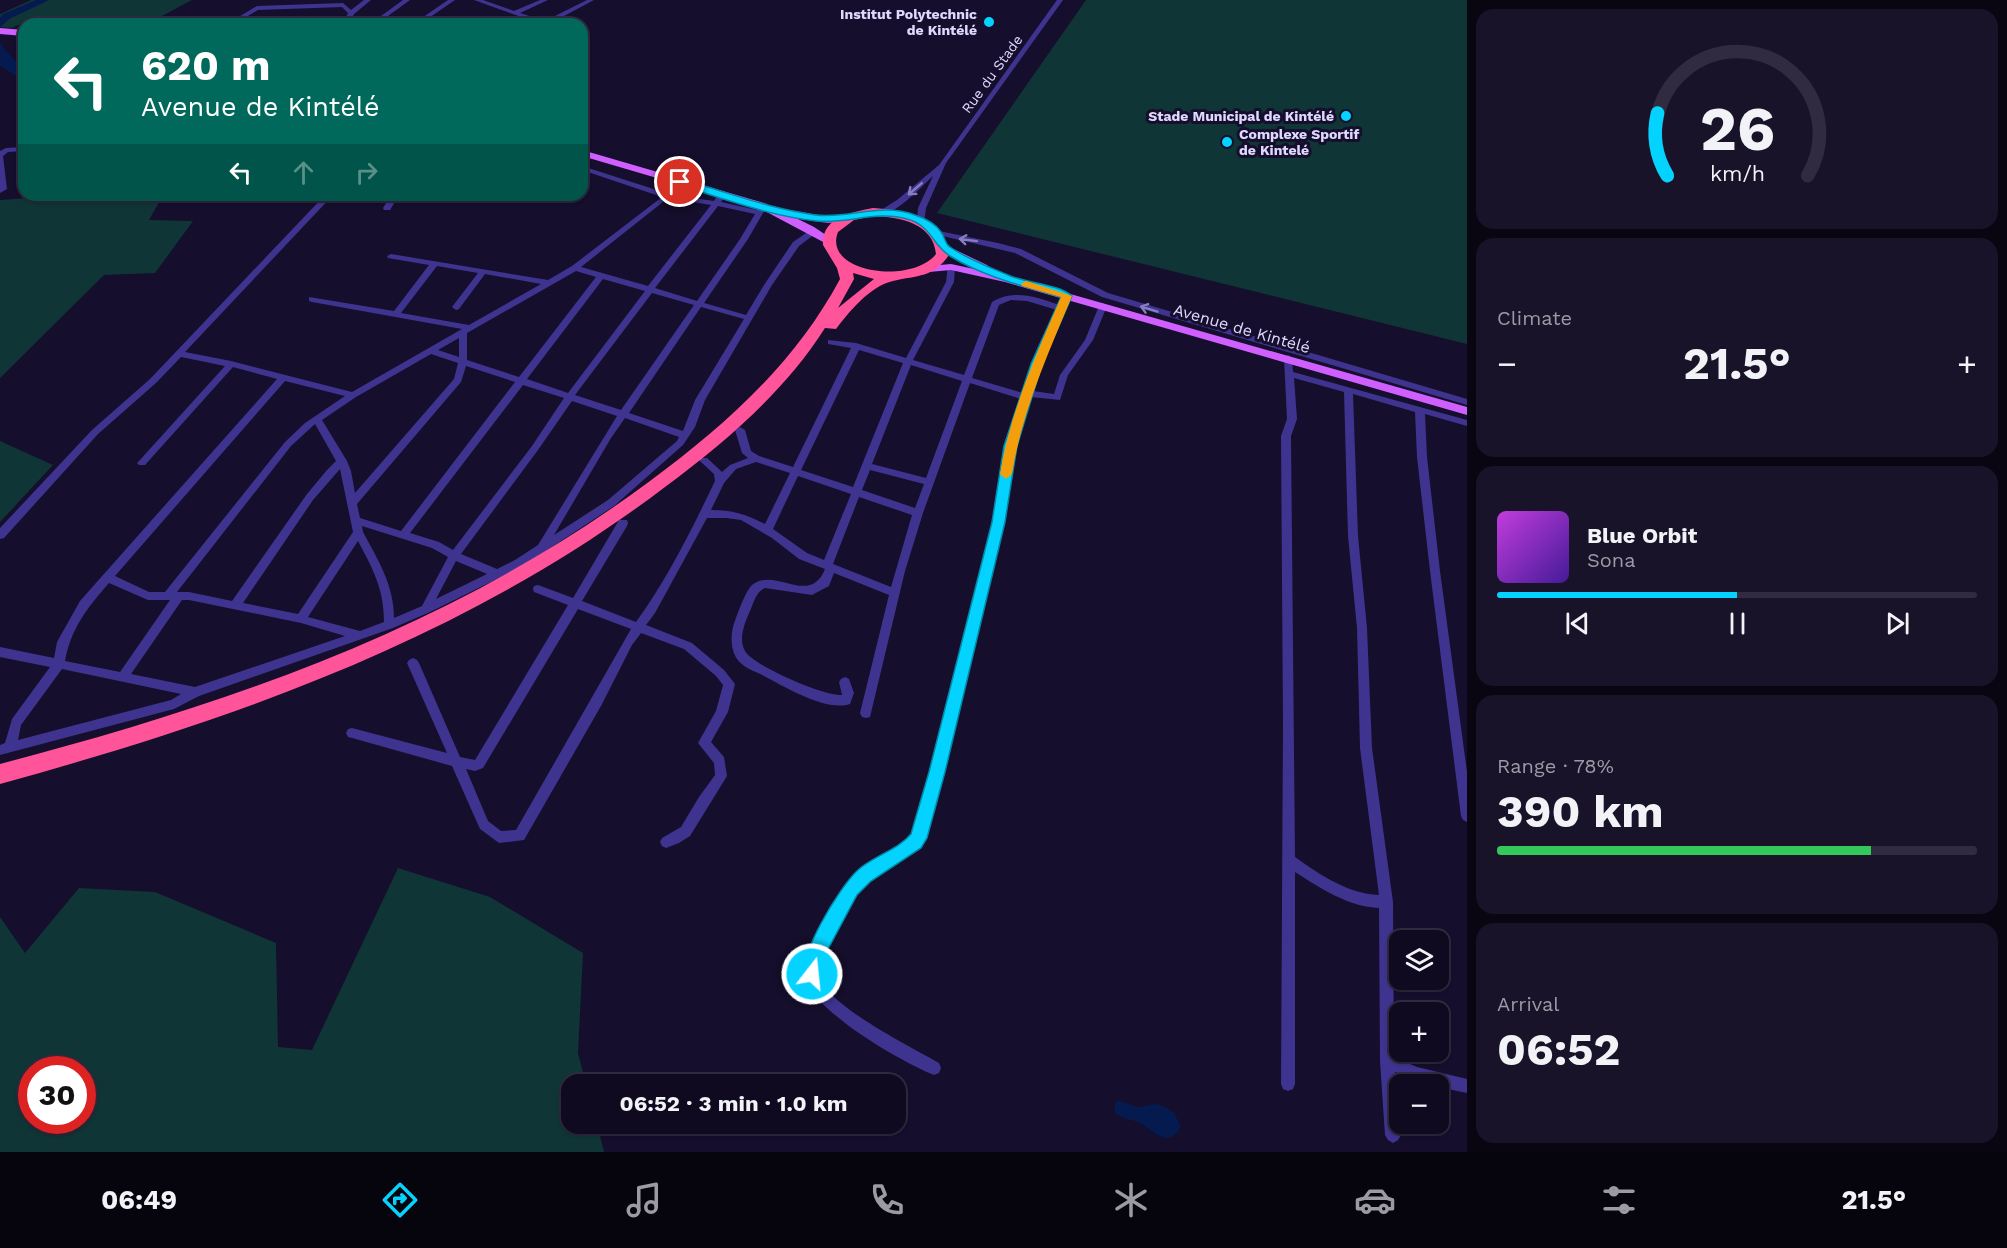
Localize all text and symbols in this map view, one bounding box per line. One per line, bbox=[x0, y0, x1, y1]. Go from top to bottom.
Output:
place label: Institut Polytechnic de Kintélé bbox=[840, 6, 977, 38]
marker: Institut Polytechnic de Kintélé bbox=[982, 15, 996, 29]
street label: Rue du Stade bbox=[958, 32, 1026, 116]
text: 620 m bbox=[141, 41, 271, 90]
icon: left bbox=[42, 42, 120, 120]
text: Avenue de Kintélé bbox=[141, 91, 380, 123]
text: 26 bbox=[1699, 92, 1775, 165]
place label: Stade Municipal de Kintélé bbox=[1148, 108, 1334, 124]
marker: Stade Municipal de Kintélé bbox=[1339, 109, 1353, 123]
place label: Complexe Sportif de Kintelé bbox=[1239, 126, 1359, 158]
marker: Complexe Sportif de Kintelé bbox=[1220, 135, 1234, 149]
icon: left bbox=[224, 156, 257, 189]
icon: ahead bbox=[287, 156, 320, 189]
icon: right bbox=[350, 156, 383, 189]
pin bbox=[654, 156, 705, 207]
text: km/h bbox=[1709, 161, 1765, 186]
icon: arrive bbox=[663, 165, 696, 198]
one-way arrow bbox=[908, 182, 923, 196]
one-way arrow bbox=[959, 235, 979, 246]
street label: Avenue de Kintélé bbox=[1171, 300, 1312, 357]
one-way arrow bbox=[1140, 303, 1159, 314]
text: Climate bbox=[1497, 306, 1572, 330]
text: 21.5° bbox=[1683, 337, 1791, 390]
text: − bbox=[1497, 344, 1517, 383]
text: + bbox=[1957, 344, 1977, 383]
text: Blue Orbit bbox=[1587, 523, 1697, 548]
text: Sona bbox=[1587, 548, 1636, 572]
icon: previous bbox=[1561, 607, 1594, 640]
icon: pause bbox=[1721, 607, 1754, 640]
icon: next bbox=[1881, 607, 1914, 640]
text: Range · 78% bbox=[1497, 754, 1614, 778]
text: 390 km bbox=[1497, 785, 1664, 838]
map controls bbox=[1389, 930, 1449, 1134]
button: layers bbox=[1389, 930, 1449, 990]
position arrow bbox=[780, 942, 844, 1006]
text: Arrival bbox=[1497, 992, 1559, 1016]
button: + bbox=[1389, 1002, 1449, 1062]
text: 06:52 bbox=[1497, 1023, 1620, 1076]
speed limit sign: 30 bbox=[18, 1056, 96, 1134]
button: − bbox=[1389, 1074, 1449, 1134]
text: 06:52 · 3 min · 1.0 km bbox=[620, 1091, 847, 1116]
icon: directions bbox=[379, 1179, 421, 1221]
icon: music bbox=[623, 1179, 665, 1221]
icon: phone bbox=[866, 1179, 908, 1221]
icon: climate bbox=[1110, 1179, 1152, 1221]
icon: car bbox=[1354, 1179, 1396, 1221]
icon: filters bbox=[1598, 1179, 1640, 1221]
text: 06:49 bbox=[101, 1184, 177, 1216]
text: 21.5° bbox=[1841, 1184, 1906, 1216]

